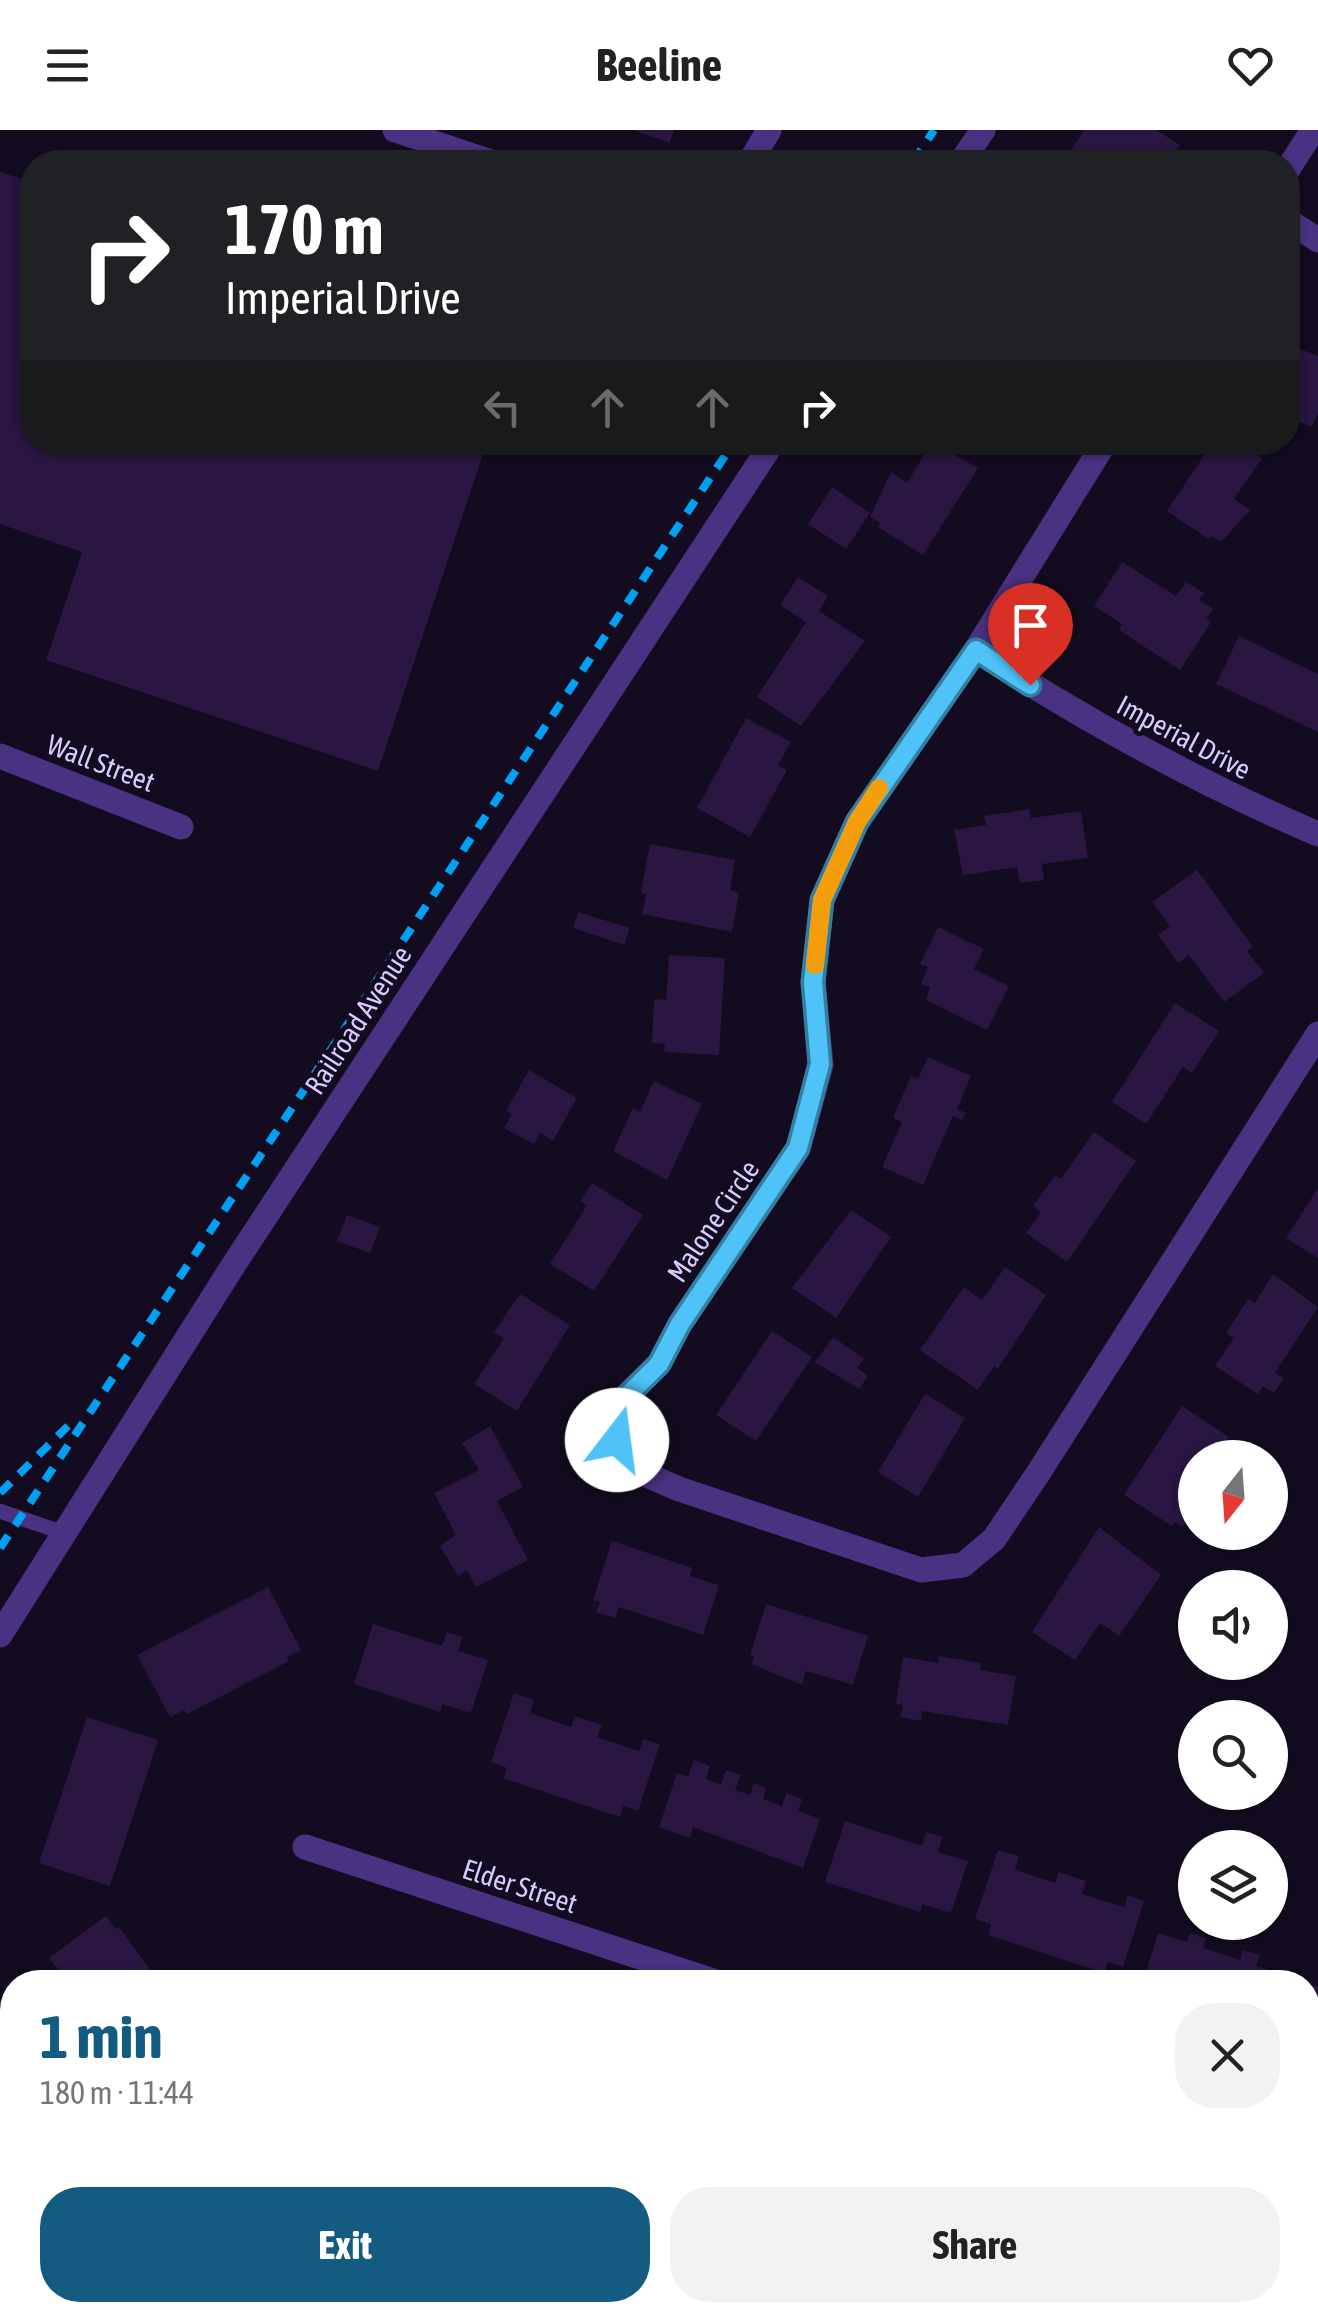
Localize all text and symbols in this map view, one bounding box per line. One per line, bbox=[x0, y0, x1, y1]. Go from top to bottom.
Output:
icon: menu bbox=[40, 38, 95, 93]
icon: heart bbox=[1223, 38, 1278, 93]
text: Beeline bbox=[596, 39, 722, 91]
text: 170 m bbox=[225, 189, 384, 269]
icon: right bbox=[60, 190, 190, 320]
text: Imperial Drive bbox=[225, 272, 461, 324]
icon: left bbox=[475, 380, 530, 435]
icon: ahead bbox=[580, 380, 635, 435]
icon: ahead bbox=[685, 380, 740, 435]
icon: right bbox=[790, 380, 845, 435]
pin bbox=[988, 583, 1073, 686]
icon: arrive bbox=[1003, 598, 1058, 653]
street label: Imperial Drive bbox=[1112, 688, 1256, 786]
street label: Wall Street bbox=[43, 728, 159, 798]
street label: Railroad Avenue bbox=[298, 940, 418, 1100]
street label: Malone Circle bbox=[661, 1154, 765, 1288]
position arrow bbox=[565, 1388, 669, 1492]
north arrow bbox=[1178, 1440, 1288, 1550]
map controls bbox=[1178, 1440, 1288, 1940]
button: sound bbox=[1178, 1570, 1288, 1680]
button: search bbox=[1178, 1700, 1288, 1810]
button: layers bbox=[1178, 1830, 1288, 1940]
street label: Elder Street bbox=[459, 1852, 581, 1920]
text: 1 min bbox=[40, 2002, 163, 2071]
button: close bbox=[1175, 2003, 1280, 2108]
text: 180 m · 11:44 bbox=[40, 2074, 194, 2111]
button: Exit bbox=[40, 2187, 650, 2302]
button: Share bbox=[670, 2187, 1280, 2302]

